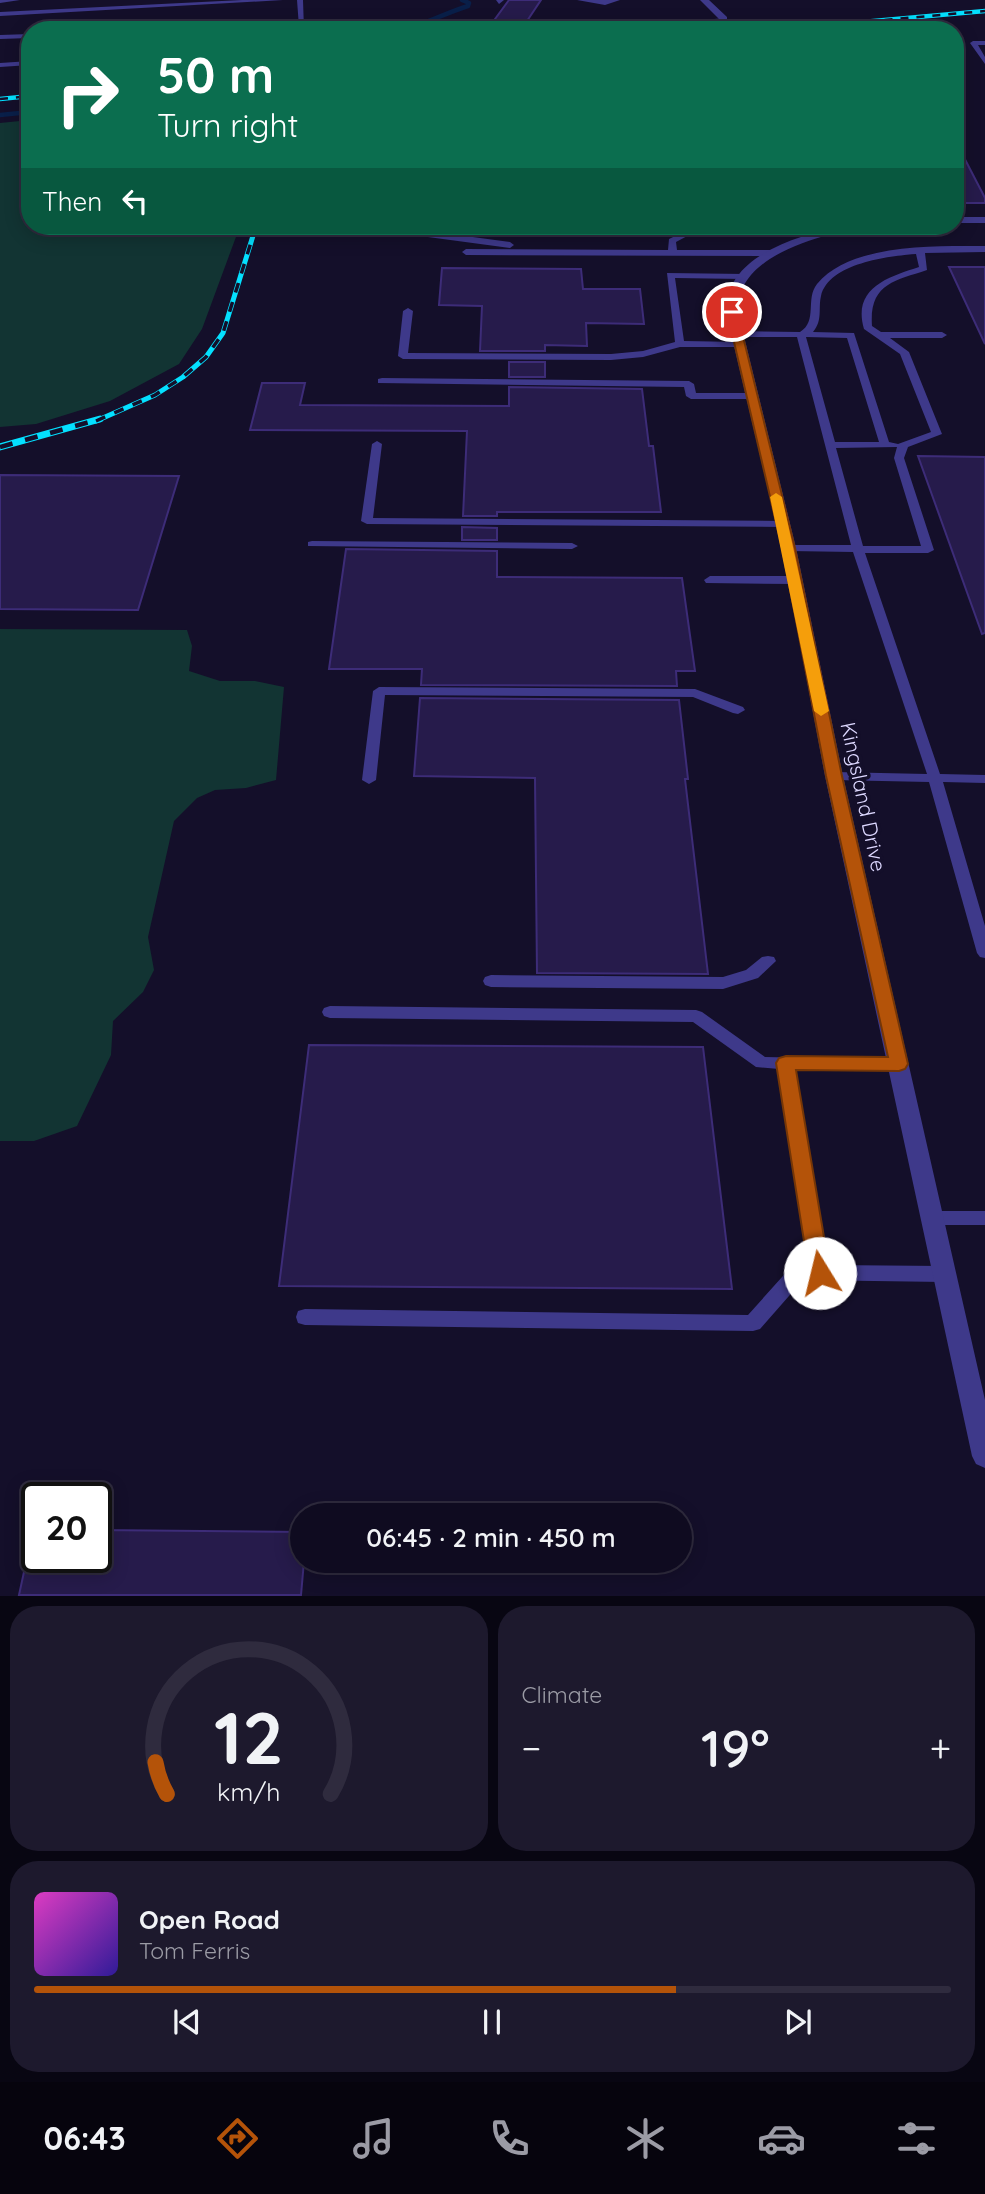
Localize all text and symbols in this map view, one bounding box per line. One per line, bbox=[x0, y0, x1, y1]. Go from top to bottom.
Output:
text: 50 m bbox=[157, 44, 274, 105]
icon: right bbox=[42, 49, 133, 140]
text: Turn right bbox=[157, 105, 298, 145]
icon: left bbox=[116, 182, 154, 220]
text: Then bbox=[42, 185, 102, 218]
pin bbox=[702, 282, 762, 342]
icon: arrive bbox=[713, 293, 751, 331]
street label: Kingsland Drive bbox=[835, 720, 893, 874]
position arrow bbox=[783, 1236, 857, 1310]
speed limit sign: 20 bbox=[21, 1482, 112, 1573]
text: 06:45 · 2 min · 450 m bbox=[366, 1521, 616, 1554]
text: Climate bbox=[522, 1680, 602, 1709]
text: 12 bbox=[214, 1692, 284, 1783]
text: 19° bbox=[701, 1715, 770, 1780]
text: − bbox=[522, 1724, 541, 1772]
text: + bbox=[930, 1724, 951, 1772]
text: km/h bbox=[217, 1776, 280, 1807]
text: Open Road bbox=[139, 1903, 280, 1936]
text: Tom Ferris bbox=[139, 1936, 250, 1965]
icon: previous bbox=[168, 2003, 206, 2041]
icon: pause bbox=[473, 2003, 511, 2041]
icon: next bbox=[779, 2003, 817, 2041]
icon: directions bbox=[213, 2114, 262, 2163]
icon: music bbox=[349, 2114, 398, 2163]
icon: phone bbox=[485, 2114, 534, 2163]
icon: climate bbox=[621, 2114, 670, 2163]
icon: car bbox=[757, 2114, 806, 2163]
icon: filters bbox=[892, 2114, 941, 2163]
text: 06:43 bbox=[43, 2118, 126, 2158]

